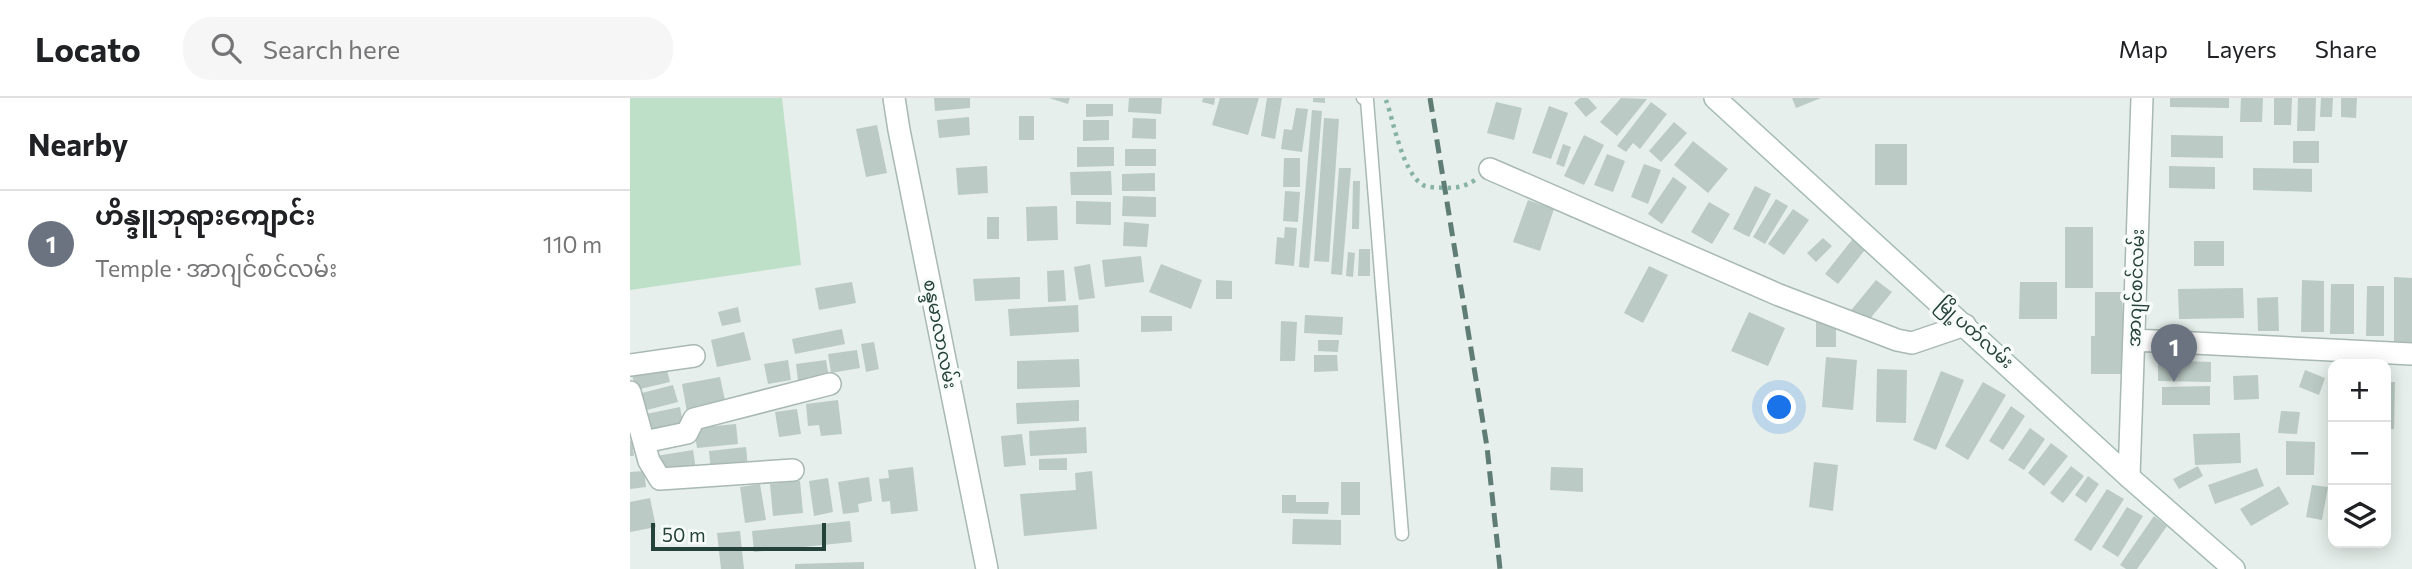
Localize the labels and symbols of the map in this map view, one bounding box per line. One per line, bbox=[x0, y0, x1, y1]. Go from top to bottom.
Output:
street label: အာဂျင်စင်လမ်း bbox=[2121, 228, 2153, 348]
street label: စန္ဒမာလာလမ်း bbox=[914, 277, 963, 391]
street label: မြို့ပတ်လမ်း bbox=[1929, 291, 2020, 376]
pin: 1 bbox=[2151, 324, 2197, 382]
your location bbox=[1762, 390, 1796, 424]
scale bar bbox=[651, 520, 826, 552]

